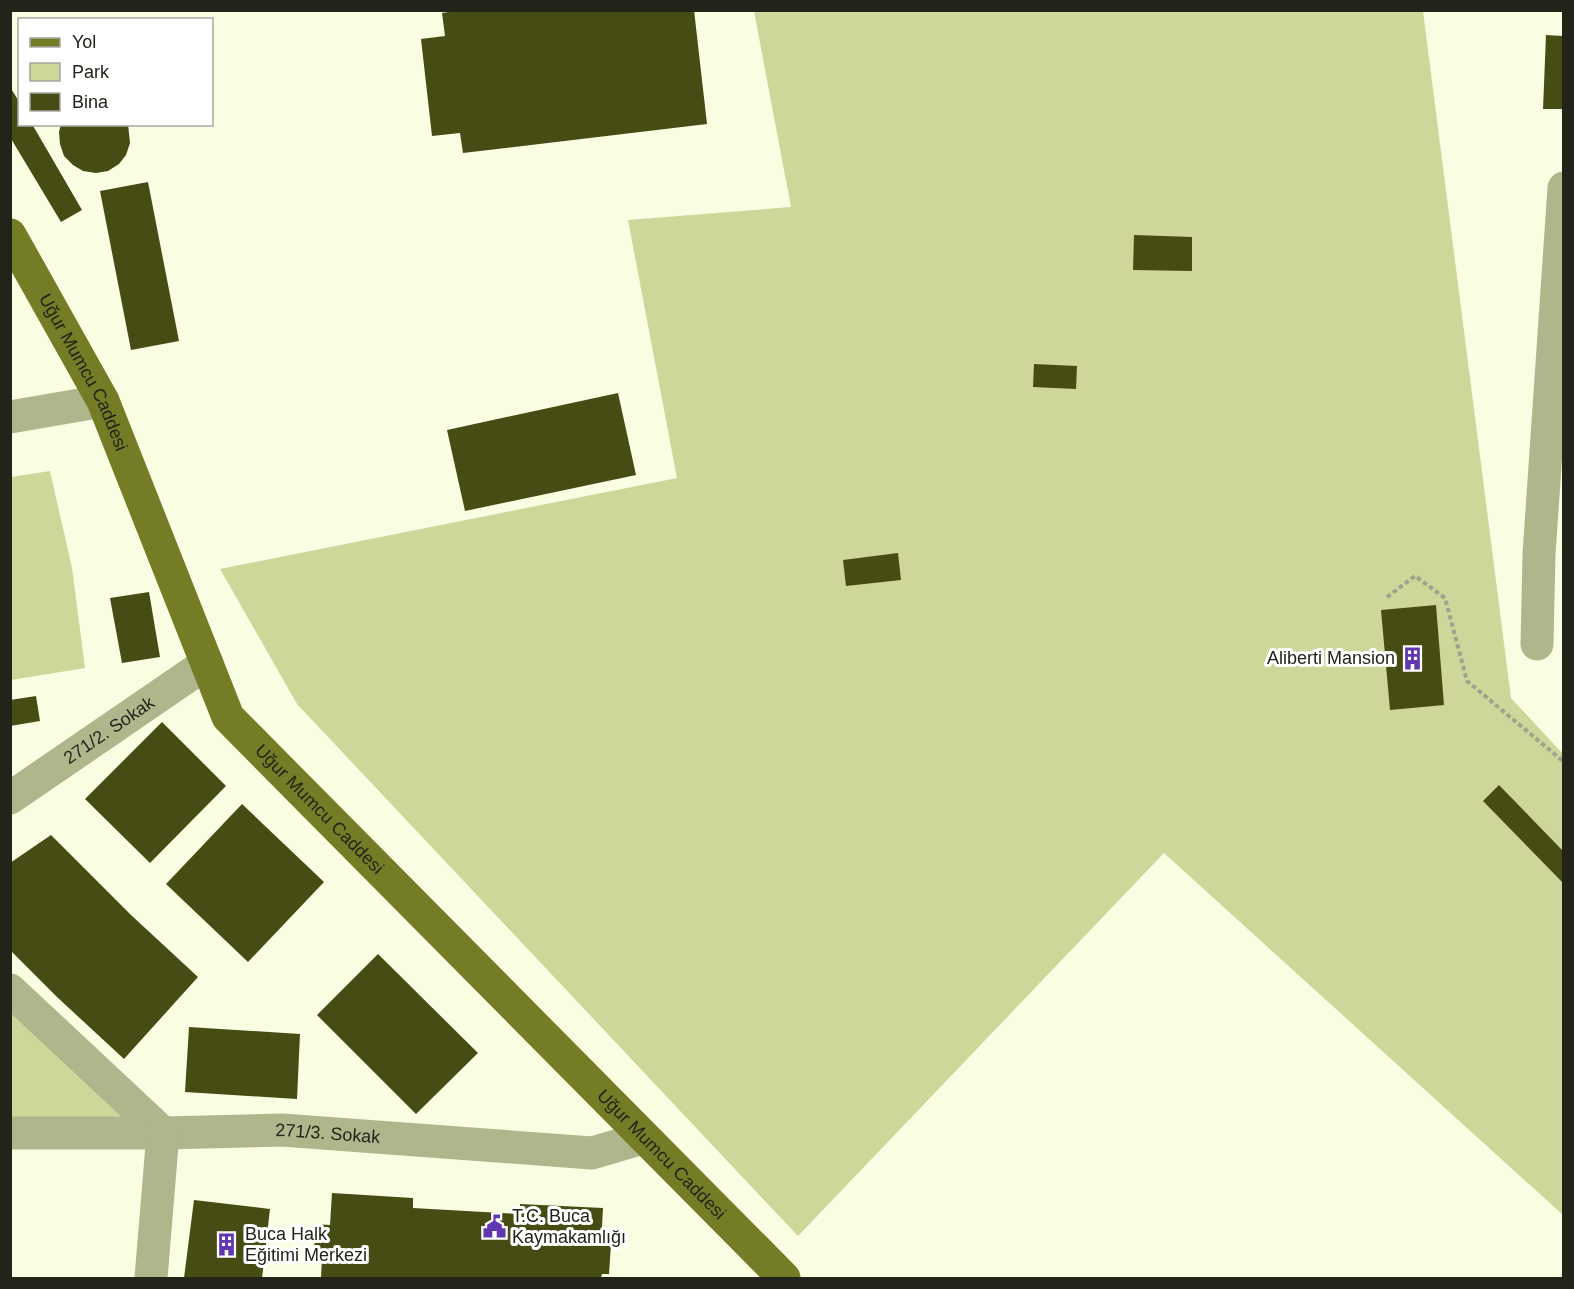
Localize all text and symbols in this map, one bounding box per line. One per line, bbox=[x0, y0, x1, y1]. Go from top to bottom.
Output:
legend bbox=[18, 18, 213, 126]
text: Yol bbox=[72, 32, 96, 52]
text: Park bbox=[72, 62, 110, 82]
text: Bina bbox=[72, 92, 109, 112]
street label: Uğur Mumcu Caddesi bbox=[35, 290, 132, 454]
building icon: Aliberti Mansion bbox=[1400, 645, 1426, 671]
place label: Aliberti Mansion bbox=[1267, 648, 1395, 668]
street label: 271/2. Sokak bbox=[60, 692, 159, 768]
street label: Uğur Mumcu Caddesi bbox=[251, 740, 388, 878]
street label: Uğur Mumcu Caddesi bbox=[593, 1086, 730, 1223]
street label: 271/3. Sokak bbox=[275, 1120, 382, 1147]
place label: T.C. Buca Kaymakamlığı bbox=[512, 1206, 626, 1247]
public building icon: T.C. Buca Kaymakamlığı bbox=[481, 1213, 507, 1239]
place label: Buca Halk Eğitimi Merkezi bbox=[245, 1224, 367, 1265]
building icon: Buca Halk Eğitimi Merkezi bbox=[214, 1231, 240, 1257]

